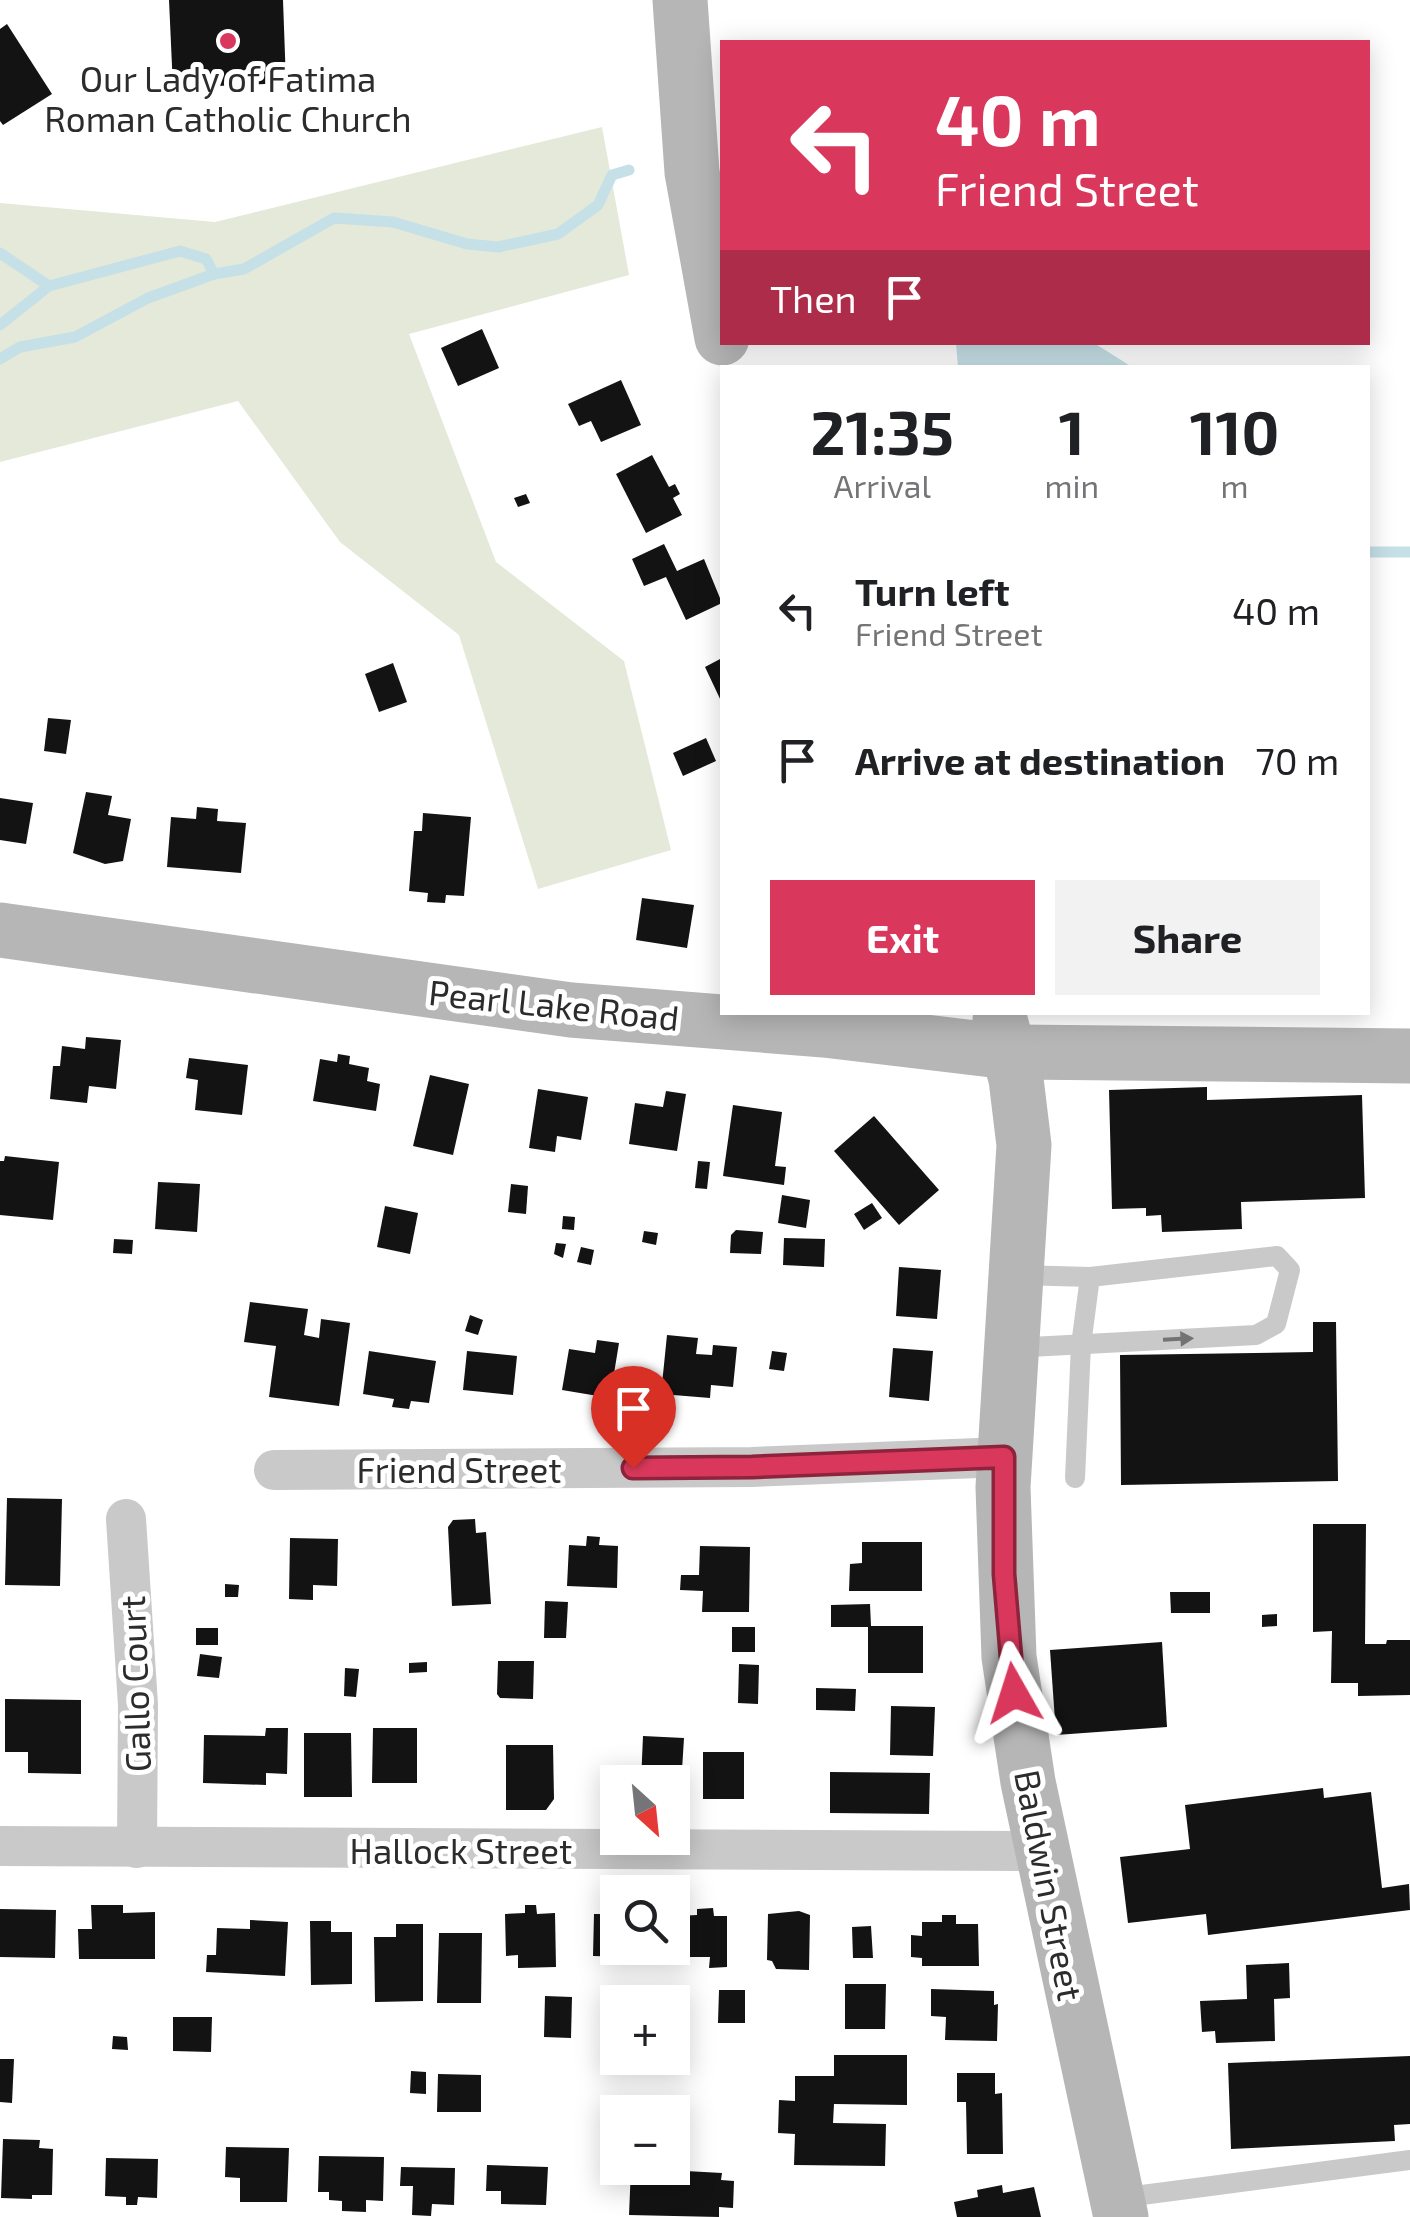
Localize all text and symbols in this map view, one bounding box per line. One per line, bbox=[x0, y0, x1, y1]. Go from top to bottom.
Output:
marker: Our Lady of Fatima Roman Catholic Church bbox=[217, 30, 239, 52]
place label: Our Lady of Fatima Roman Catholic Church bbox=[44, 57, 412, 139]
text: 40 m bbox=[935, 76, 1101, 160]
icon: left bbox=[770, 80, 900, 210]
text: Friend Street bbox=[935, 161, 1199, 215]
icon: arrive bbox=[877, 270, 932, 325]
text: Then bbox=[770, 275, 857, 321]
text: 21:35 bbox=[811, 395, 954, 467]
text: 1 bbox=[1059, 395, 1085, 467]
text: 110 bbox=[1190, 395, 1279, 467]
text: Arrival bbox=[834, 466, 931, 504]
text: min bbox=[1045, 466, 1099, 504]
text: m bbox=[1221, 466, 1249, 504]
text: Turn left bbox=[855, 568, 1010, 614]
icon: left bbox=[770, 583, 825, 638]
text: 40 m bbox=[1232, 587, 1320, 633]
text: Friend Street bbox=[855, 614, 1043, 652]
icon: arrive bbox=[770, 733, 825, 788]
text: Arrive at destination bbox=[855, 737, 1225, 783]
text: 70 m bbox=[1255, 737, 1339, 783]
button: Exit bbox=[770, 880, 1035, 995]
button: Share bbox=[1055, 880, 1320, 995]
street label: Pearl Lake Road bbox=[427, 970, 681, 1038]
one-way arrow bbox=[1163, 1331, 1195, 1347]
pin bbox=[591, 1366, 676, 1469]
icon: arrive bbox=[606, 1381, 661, 1436]
street label: Friend Street bbox=[356, 1448, 562, 1490]
street label: Gallo Court bbox=[110, 1595, 158, 1773]
position arrow bbox=[962, 1641, 1066, 1745]
north arrow bbox=[600, 1765, 690, 1855]
map controls bbox=[600, 1765, 690, 2185]
street label: Baldwin Street bbox=[1007, 1766, 1093, 2004]
street label: Hallock Street bbox=[350, 1829, 572, 1871]
button: search bbox=[600, 1875, 690, 1965]
button: + bbox=[600, 1985, 690, 2075]
button: − bbox=[600, 2095, 690, 2185]

